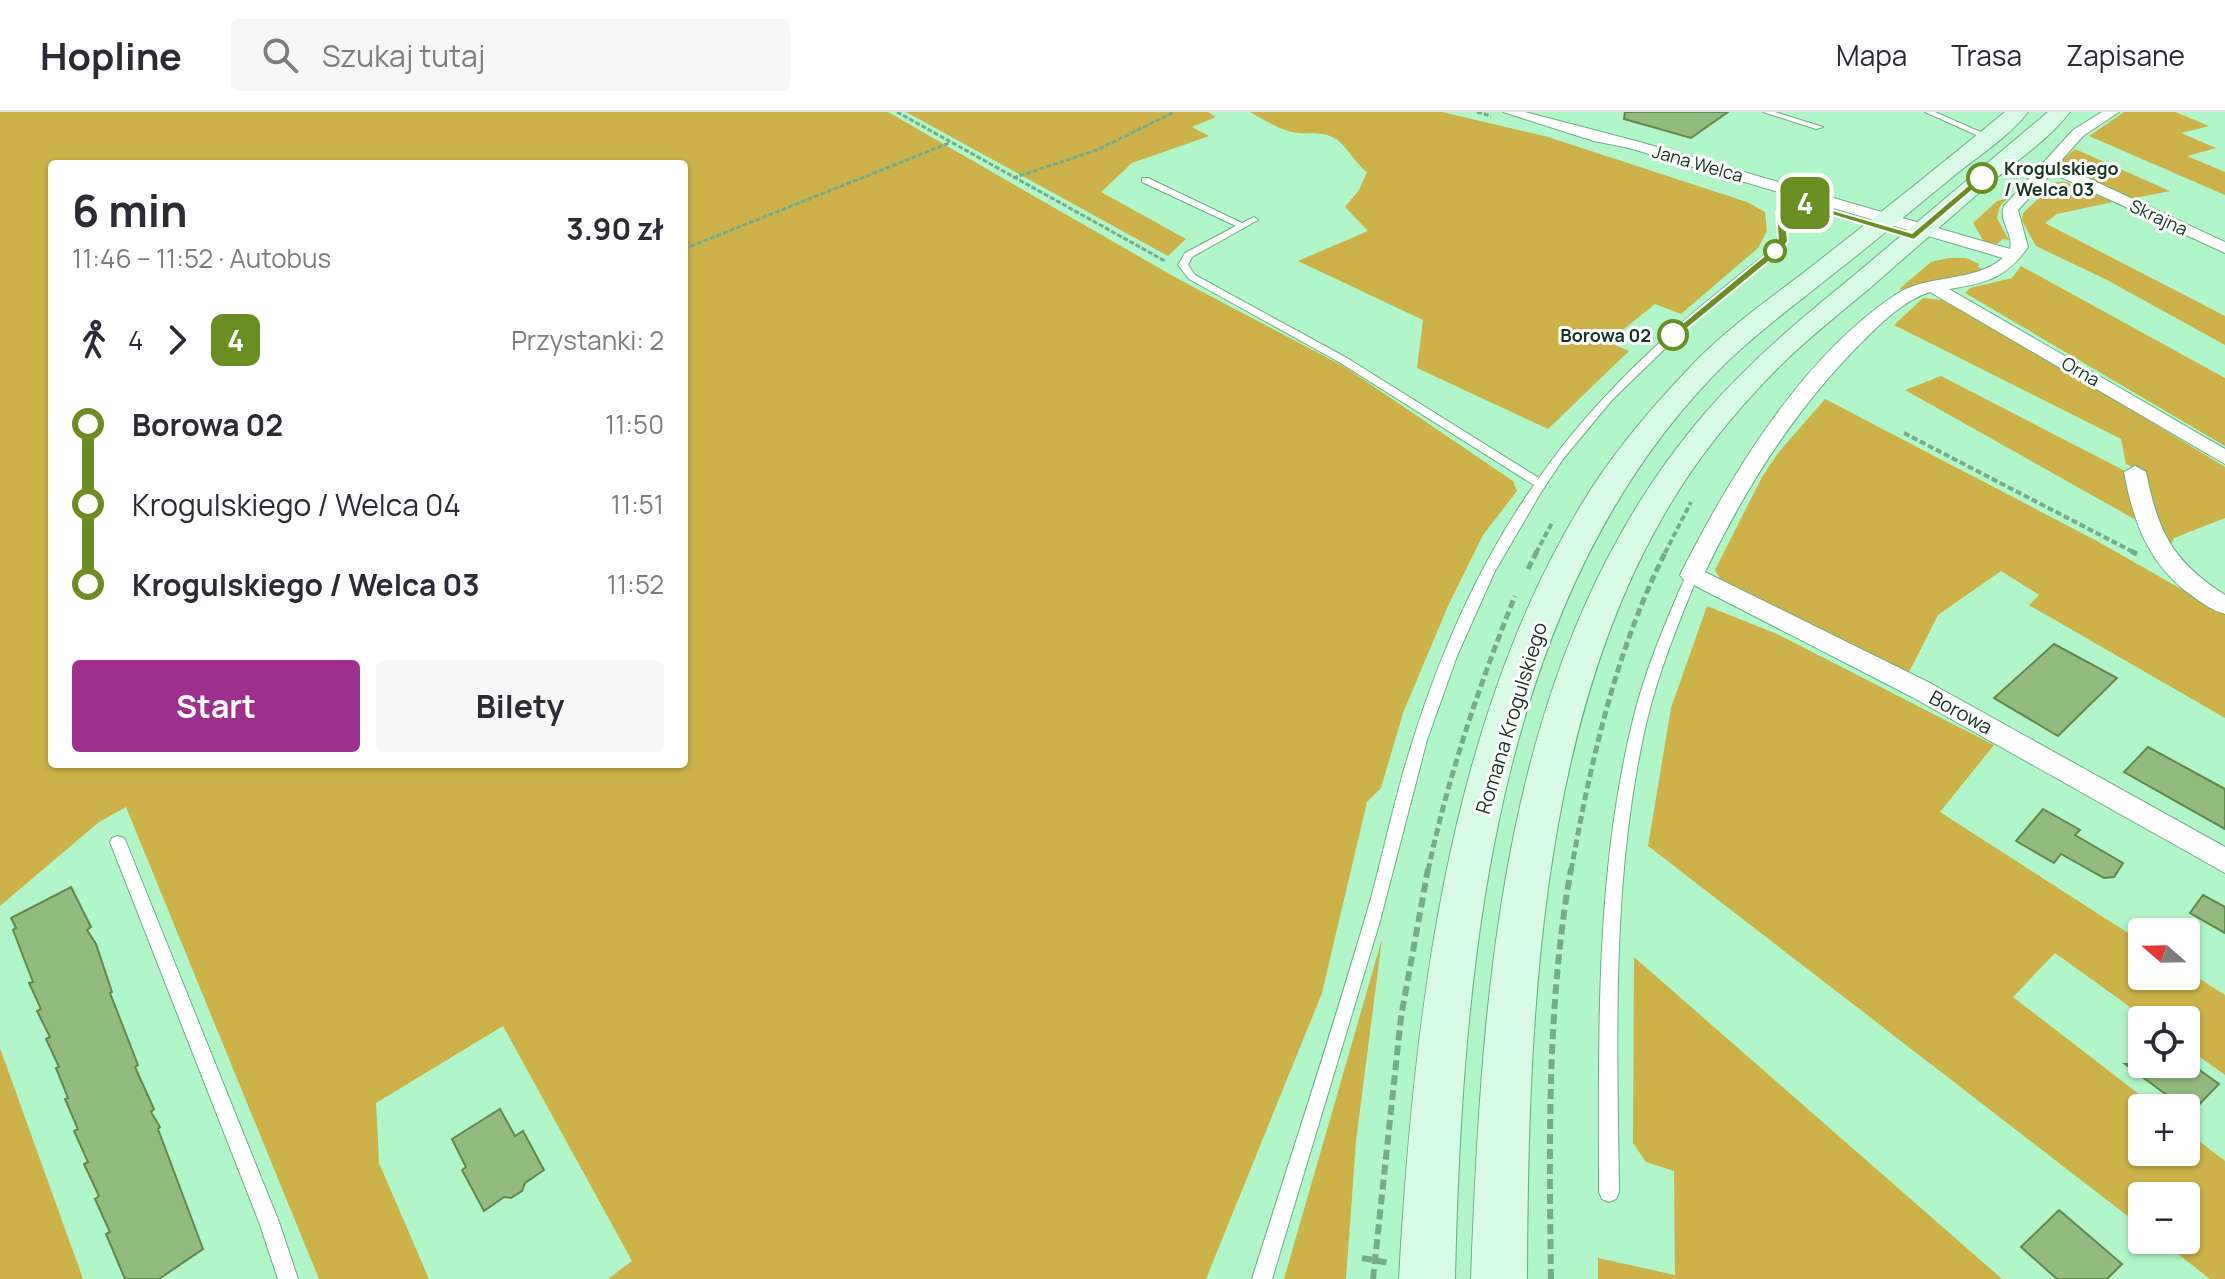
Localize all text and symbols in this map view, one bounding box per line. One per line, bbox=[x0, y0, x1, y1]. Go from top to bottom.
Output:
search box bbox=[230, 19, 790, 91]
text: Hopline bbox=[40, 29, 182, 81]
icon: search bbox=[258, 33, 302, 77]
text: Szukaj tutaj bbox=[322, 35, 485, 76]
text: Mapa bbox=[1836, 36, 1907, 74]
text: Trasa bbox=[1951, 36, 2022, 74]
text: Zapisane bbox=[2066, 36, 2185, 74]
street label: Jana Welca bbox=[1650, 139, 1746, 187]
place label: Krogulskiego / Welca 03 bbox=[2004, 156, 2119, 201]
marker: Krogulskiego / Welca 03 bbox=[1967, 163, 1997, 193]
line badge: 4 bbox=[1779, 177, 1831, 229]
text: 6 min bbox=[72, 180, 188, 240]
text: 4 bbox=[1796, 184, 1814, 222]
street label: Skrajna bbox=[2126, 193, 2192, 241]
text: 3.90 zł bbox=[566, 208, 664, 249]
text: 11:46 – 11:52 · Autobus bbox=[72, 240, 331, 276]
unlabelled marker bbox=[1764, 240, 1786, 262]
icon: walk bbox=[72, 318, 116, 362]
icon: forward bbox=[155, 318, 199, 362]
marker: Borowa 02 bbox=[1658, 320, 1688, 350]
text: 4 bbox=[227, 321, 244, 359]
text: 4 bbox=[128, 322, 143, 358]
text: Przystanki: 2 bbox=[511, 322, 664, 358]
place label: Borowa 02 bbox=[1560, 323, 1651, 347]
street label: Orna bbox=[2058, 351, 2104, 391]
text: Borowa 02 bbox=[132, 404, 283, 445]
text: 11:50 bbox=[605, 406, 664, 442]
text: Krogulskiego / Welca 04 bbox=[132, 484, 461, 525]
text: 11:51 bbox=[611, 486, 664, 522]
text: Krogulskiego / Welca 03 bbox=[132, 564, 480, 605]
text: 11:52 bbox=[607, 566, 664, 602]
street label: Romana Krogulskiego bbox=[1469, 619, 1553, 817]
button: Start bbox=[72, 660, 360, 752]
button: Bilety bbox=[376, 660, 664, 752]
street label: Borowa bbox=[1925, 684, 1997, 740]
north arrow bbox=[2128, 918, 2200, 990]
map controls bbox=[2128, 918, 2200, 1254]
button: locate bbox=[2128, 1006, 2200, 1078]
button: + bbox=[2128, 1094, 2200, 1166]
button: − bbox=[2128, 1182, 2200, 1254]

